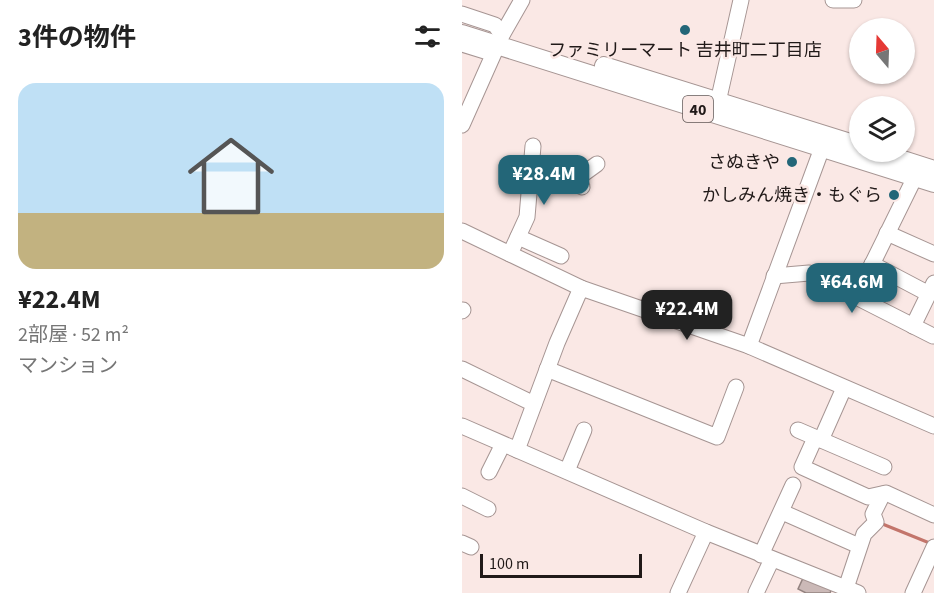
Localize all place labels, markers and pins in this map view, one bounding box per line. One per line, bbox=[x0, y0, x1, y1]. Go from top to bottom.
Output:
marker: ファミリーマート 吉井町二丁目店 bbox=[678, 23, 692, 37]
place label: ファミリーマート 吉井町二丁目店 bbox=[548, 38, 822, 63]
place label: さぬきや bbox=[708, 150, 780, 175]
pin: ¥28.4M bbox=[495, 155, 593, 206]
marker: さぬきや bbox=[785, 155, 799, 169]
place label: かしみん焼き・もぐら bbox=[702, 183, 882, 208]
marker: かしみん焼き・もぐら bbox=[887, 188, 901, 202]
pin: ¥64.6M bbox=[803, 263, 901, 314]
pin: ¥22.4M bbox=[638, 290, 736, 341]

